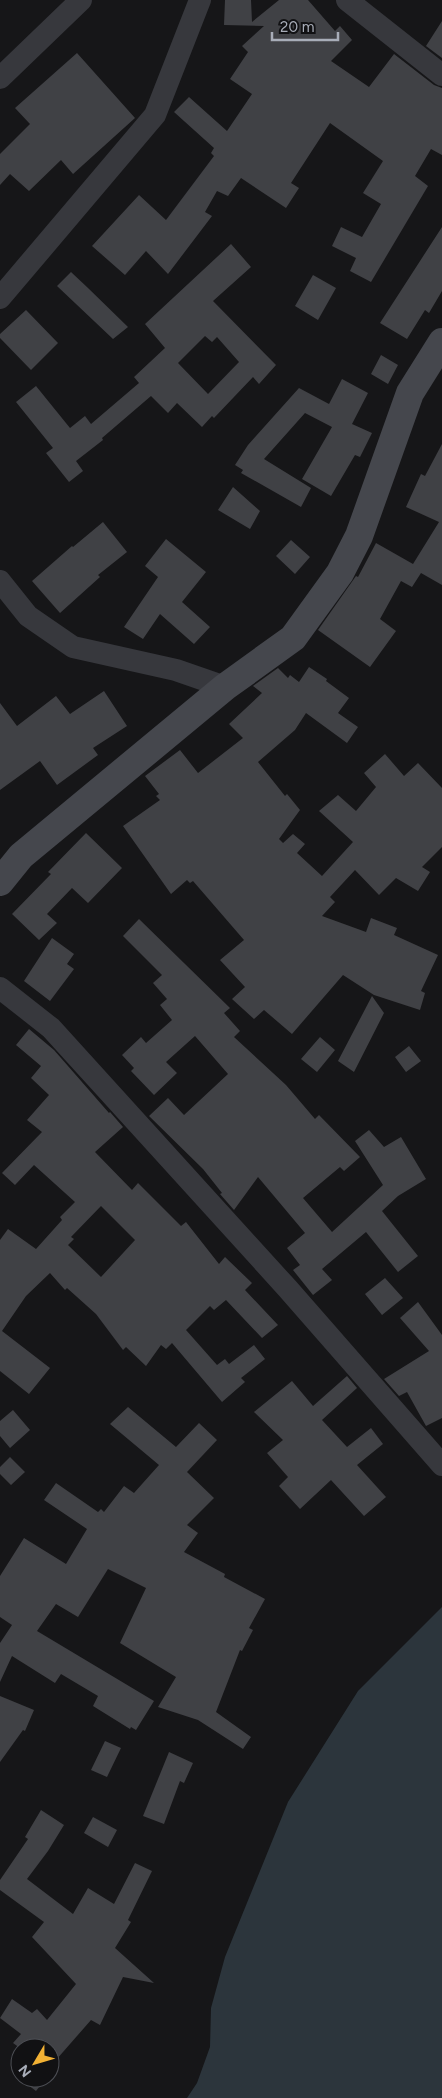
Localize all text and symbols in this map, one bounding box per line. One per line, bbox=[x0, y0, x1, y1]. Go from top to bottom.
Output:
scale bar bbox=[272, 10, 338, 42]
text: 20 m bbox=[280, 18, 314, 36]
north arrow bbox=[10, 2038, 60, 2088]
text: N bbox=[15, 2061, 35, 2080]

